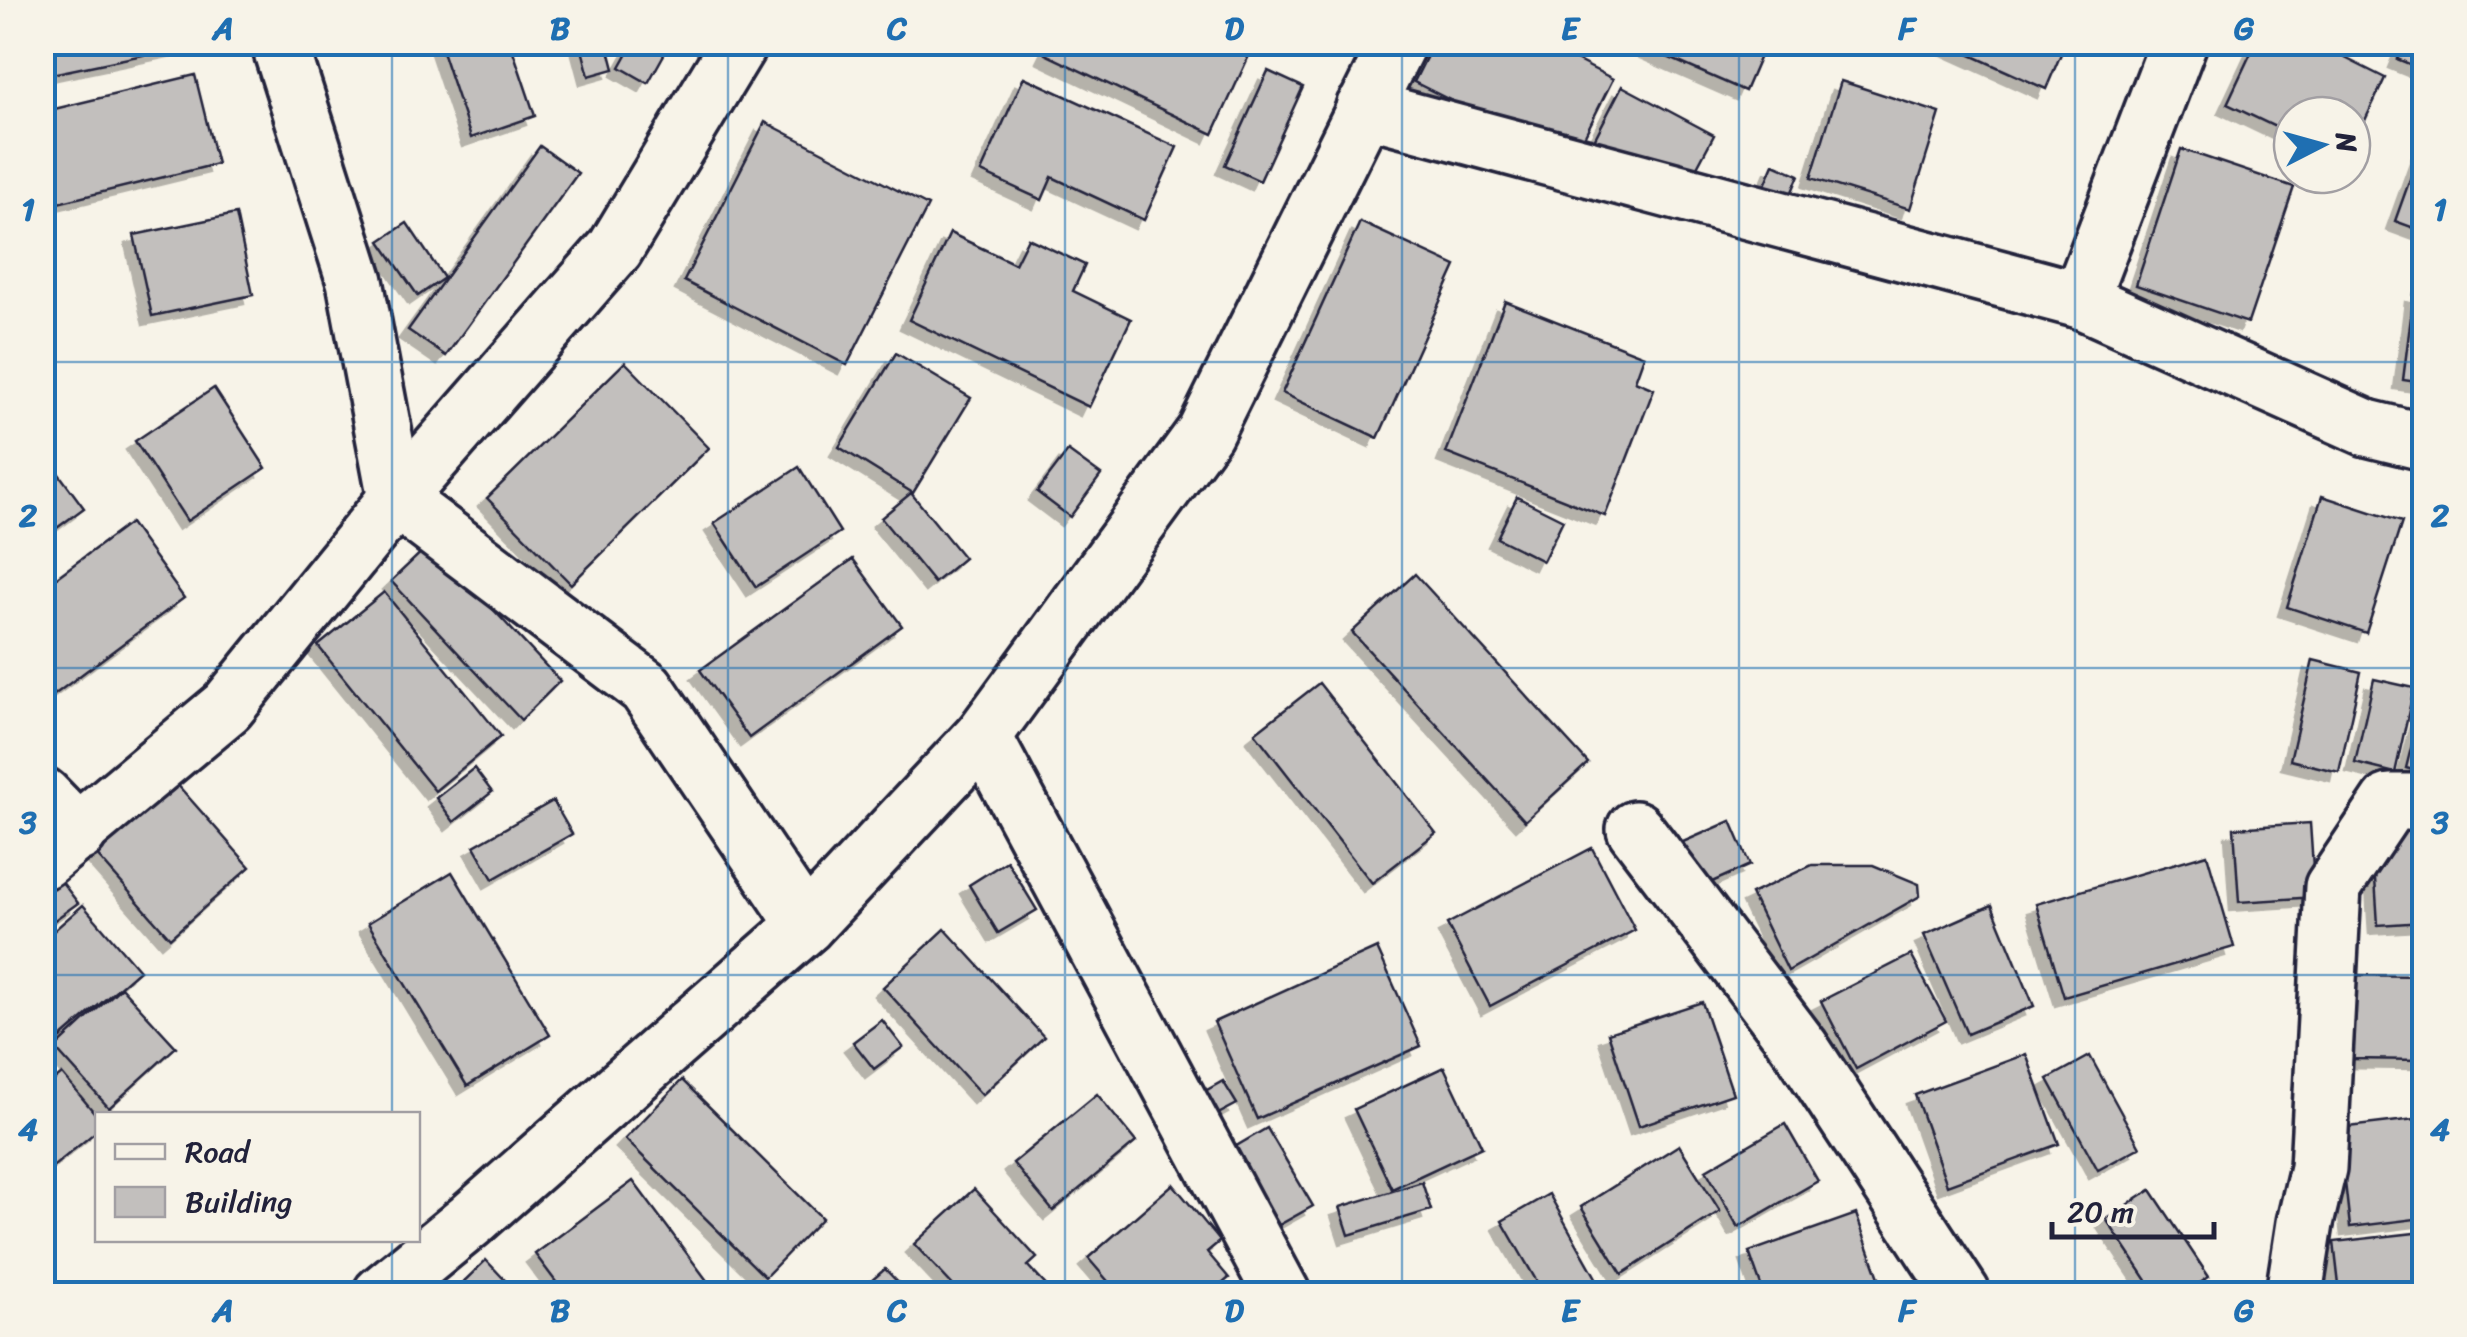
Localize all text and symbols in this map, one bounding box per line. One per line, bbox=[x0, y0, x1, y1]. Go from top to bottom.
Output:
text: A bbox=[211, 0, 234, 57]
text: B bbox=[550, 0, 570, 57]
text: C bbox=[886, 0, 908, 57]
text: D bbox=[1224, 0, 1244, 57]
text: E bbox=[1561, 0, 1581, 57]
text: F bbox=[1897, 0, 1918, 57]
text: G bbox=[2234, 0, 2255, 57]
north arrow bbox=[2272, 95, 2372, 195]
text: N bbox=[2321, 129, 2372, 155]
text: 1 bbox=[21, 181, 35, 238]
text: 1 bbox=[2433, 181, 2447, 238]
text: 2 bbox=[19, 487, 38, 544]
text: 2 bbox=[2431, 487, 2450, 544]
text: 3 bbox=[18, 794, 37, 851]
text: 3 bbox=[2430, 794, 2449, 851]
text: 4 bbox=[18, 1101, 38, 1158]
text: 4 bbox=[2430, 1101, 2450, 1158]
legend bbox=[95, 1112, 420, 1242]
text: Road bbox=[185, 1125, 252, 1179]
text: Building bbox=[185, 1175, 292, 1229]
scale bar bbox=[2052, 1177, 2214, 1239]
text: 20 m bbox=[2067, 1185, 2134, 1239]
text: A bbox=[211, 1282, 234, 1337]
text: B bbox=[550, 1282, 570, 1337]
text: C bbox=[886, 1282, 908, 1337]
text: D bbox=[1224, 1282, 1244, 1337]
text: E bbox=[1561, 1282, 1581, 1337]
text: F bbox=[1897, 1282, 1918, 1337]
text: G bbox=[2234, 1282, 2255, 1337]

